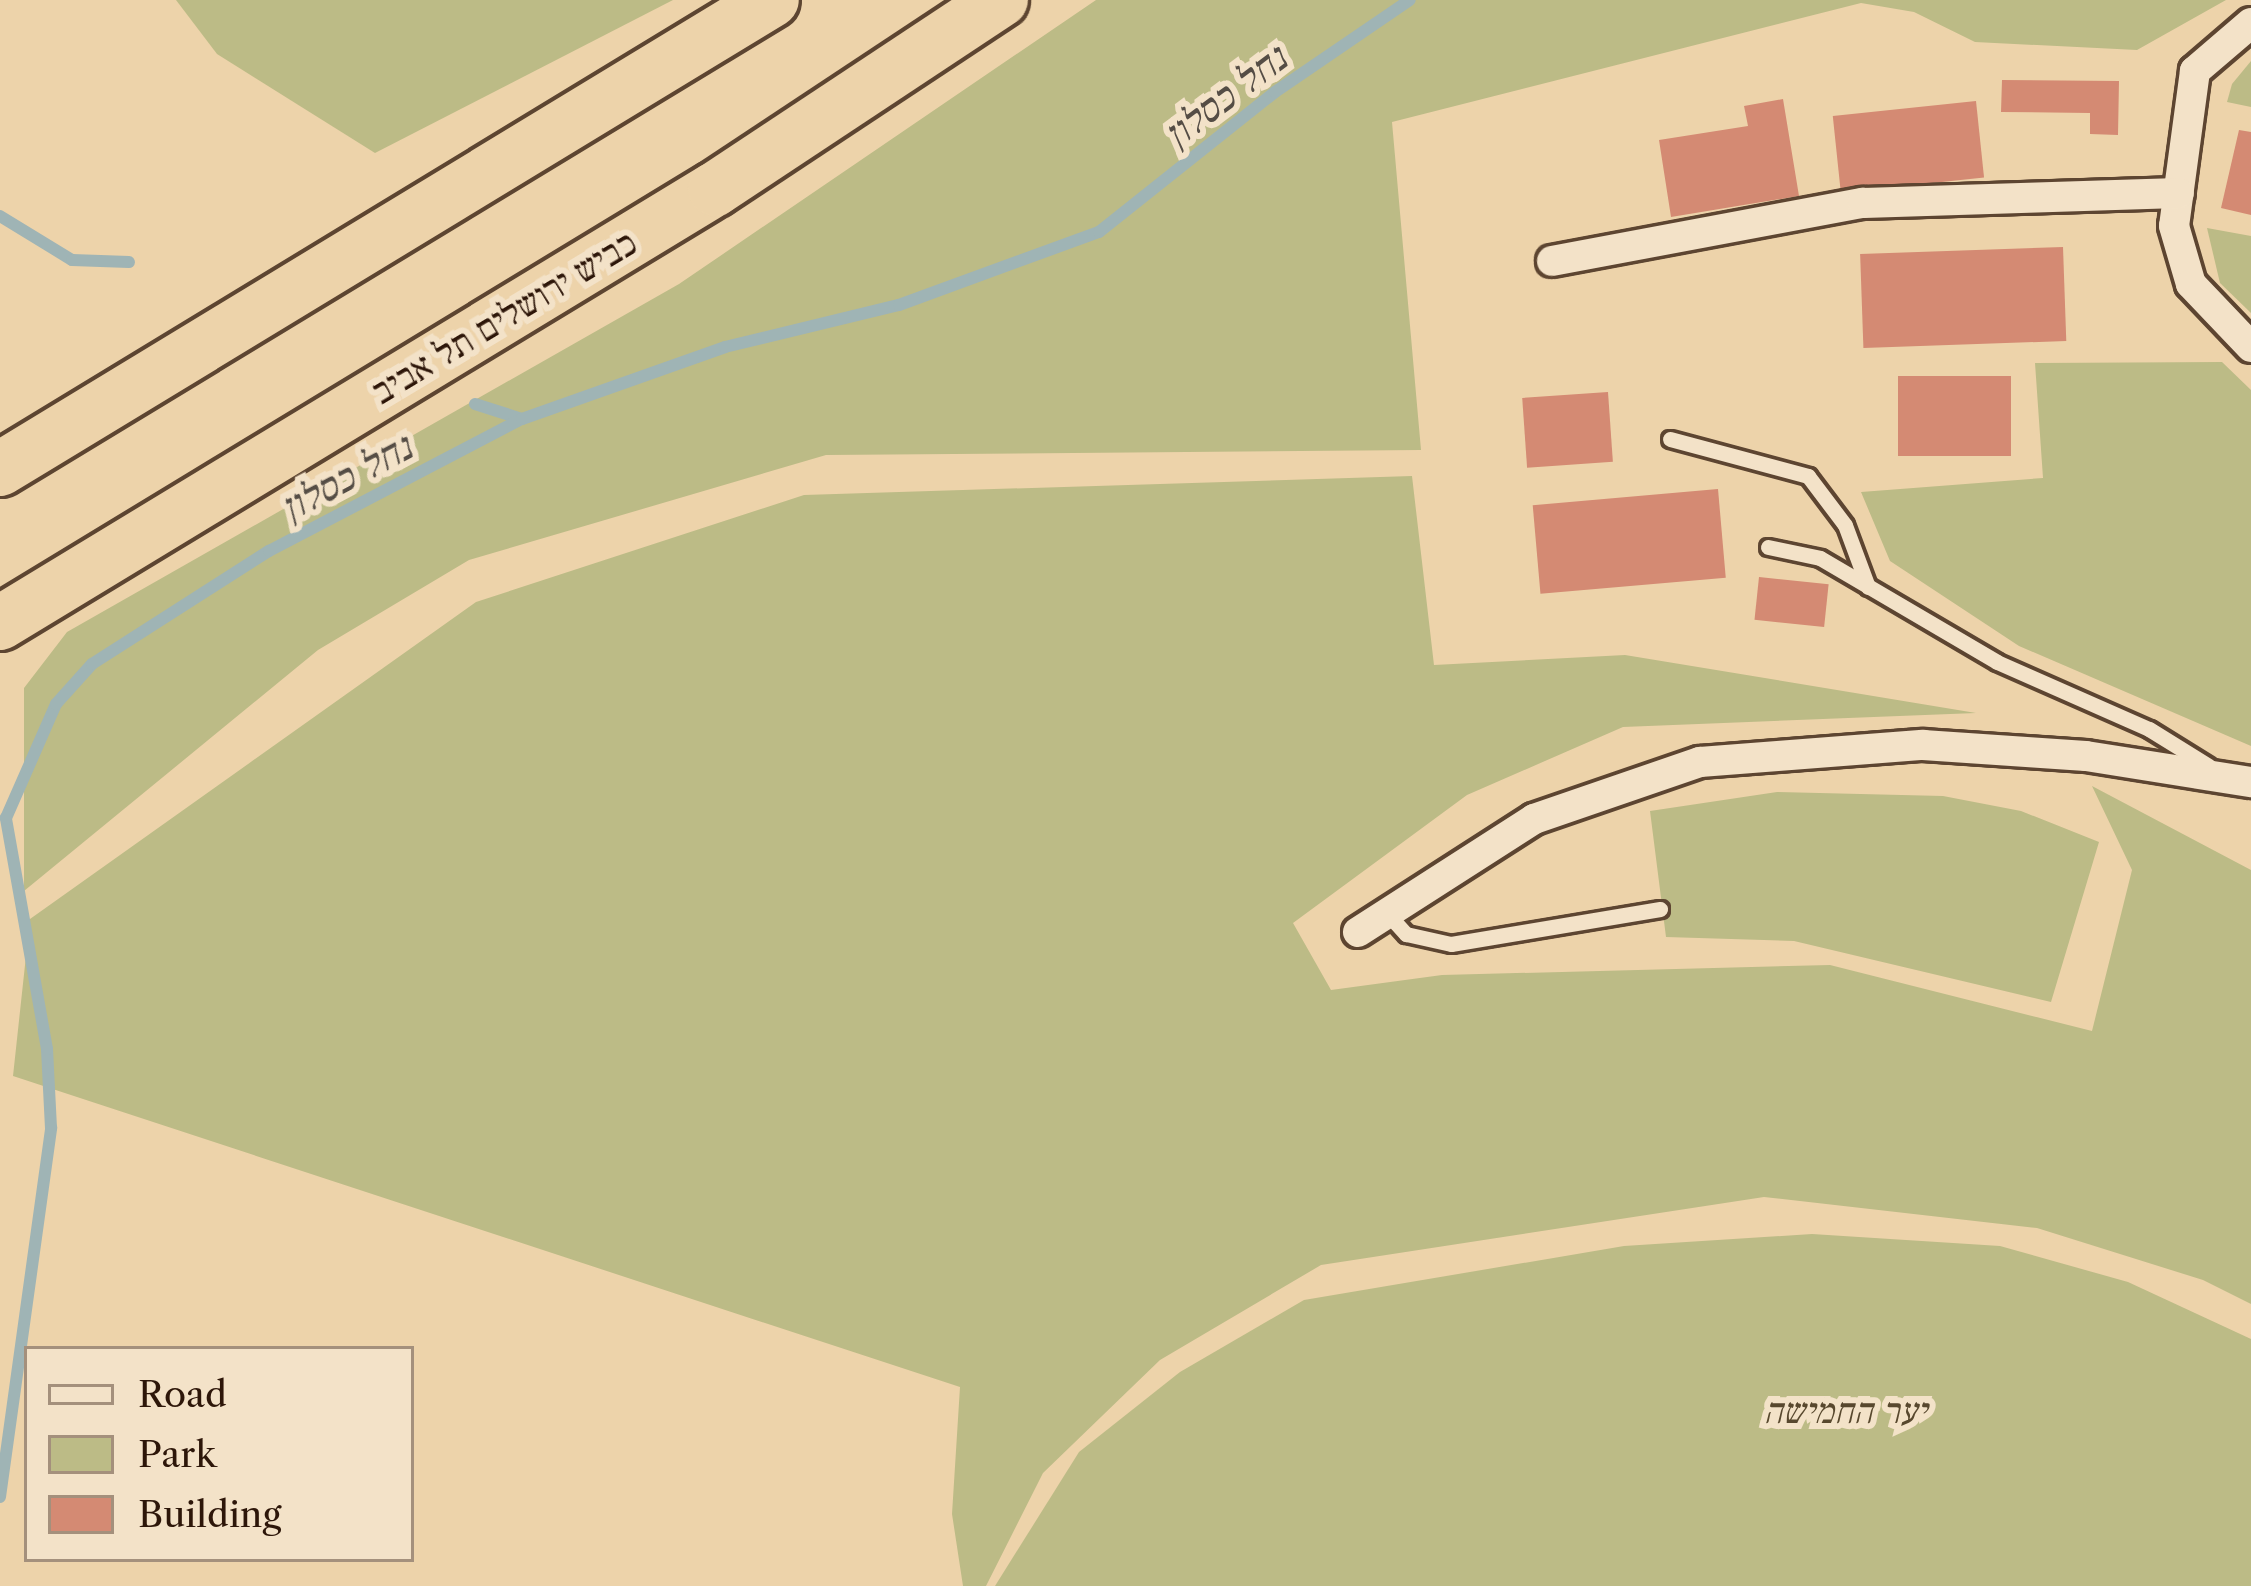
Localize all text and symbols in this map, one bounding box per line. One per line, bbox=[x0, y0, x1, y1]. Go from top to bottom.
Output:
water label: נחל כסלון bbox=[1155, 35, 1295, 157]
street label: כביש ירושלים תל אביב bbox=[364, 221, 644, 413]
water label: נחל כסלון bbox=[273, 423, 419, 531]
legend bbox=[24, 1346, 414, 1562]
text: Road bbox=[138, 1372, 227, 1416]
park label: יער החמישה bbox=[1763, 1389, 1927, 1433]
text: Park bbox=[138, 1432, 216, 1476]
text: Building bbox=[138, 1492, 281, 1536]

